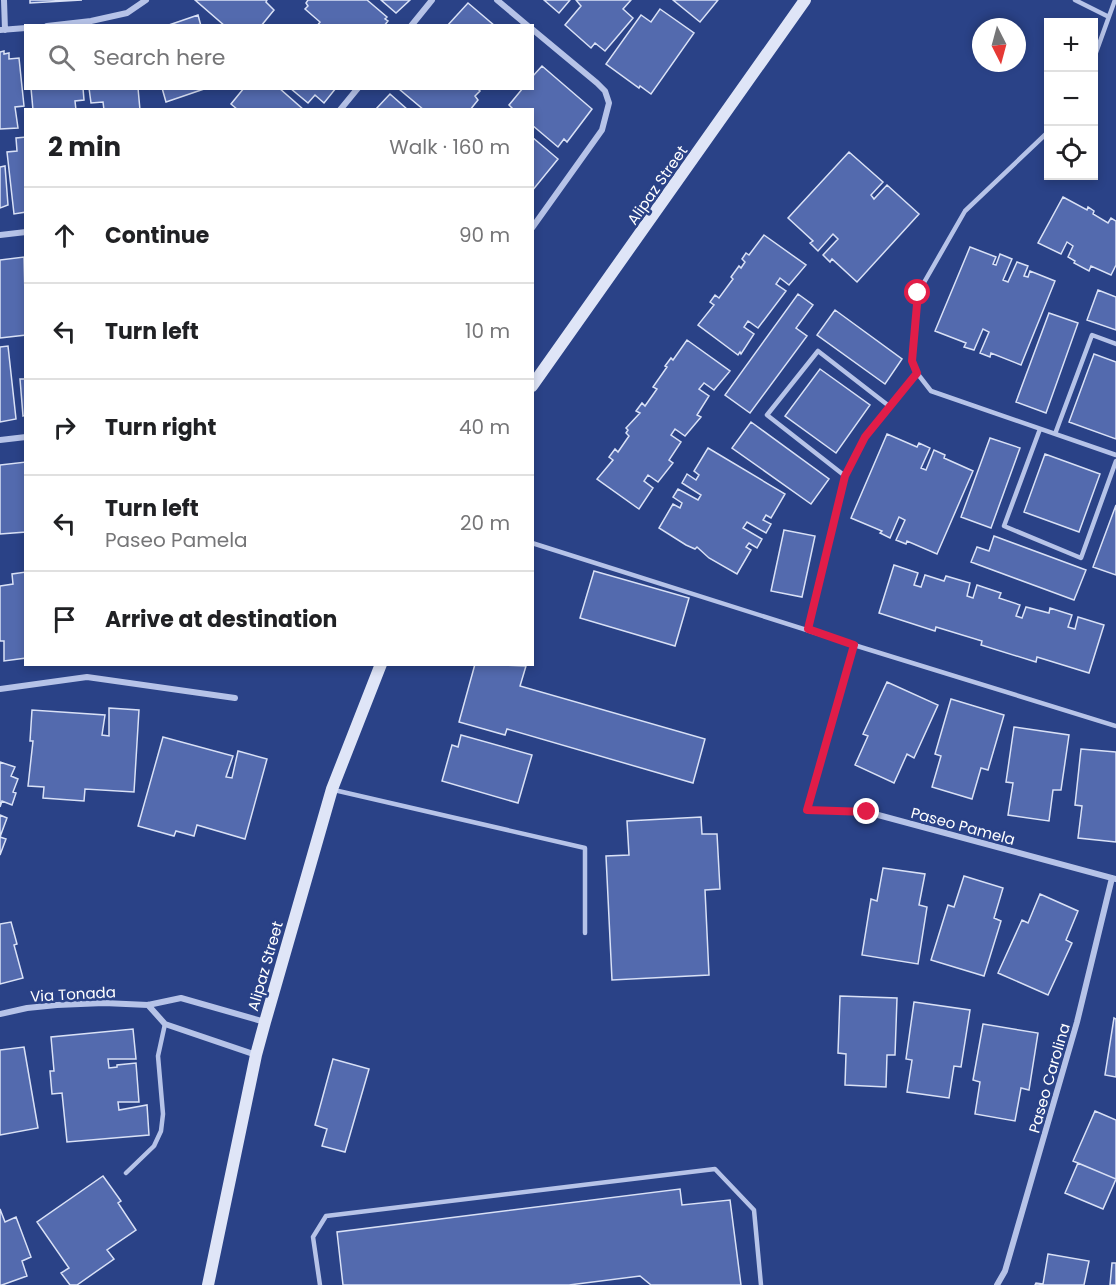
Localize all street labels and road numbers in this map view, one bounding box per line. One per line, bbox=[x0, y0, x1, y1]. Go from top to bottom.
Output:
street label: Alipaz Street bbox=[622, 141, 692, 229]
street label: Paseo Pamela bbox=[909, 802, 1017, 850]
street label: Alipaz Street bbox=[242, 919, 288, 1013]
street label: Via Tonada bbox=[30, 981, 116, 1007]
street label: Paseo Carolina bbox=[1023, 1021, 1075, 1135]

